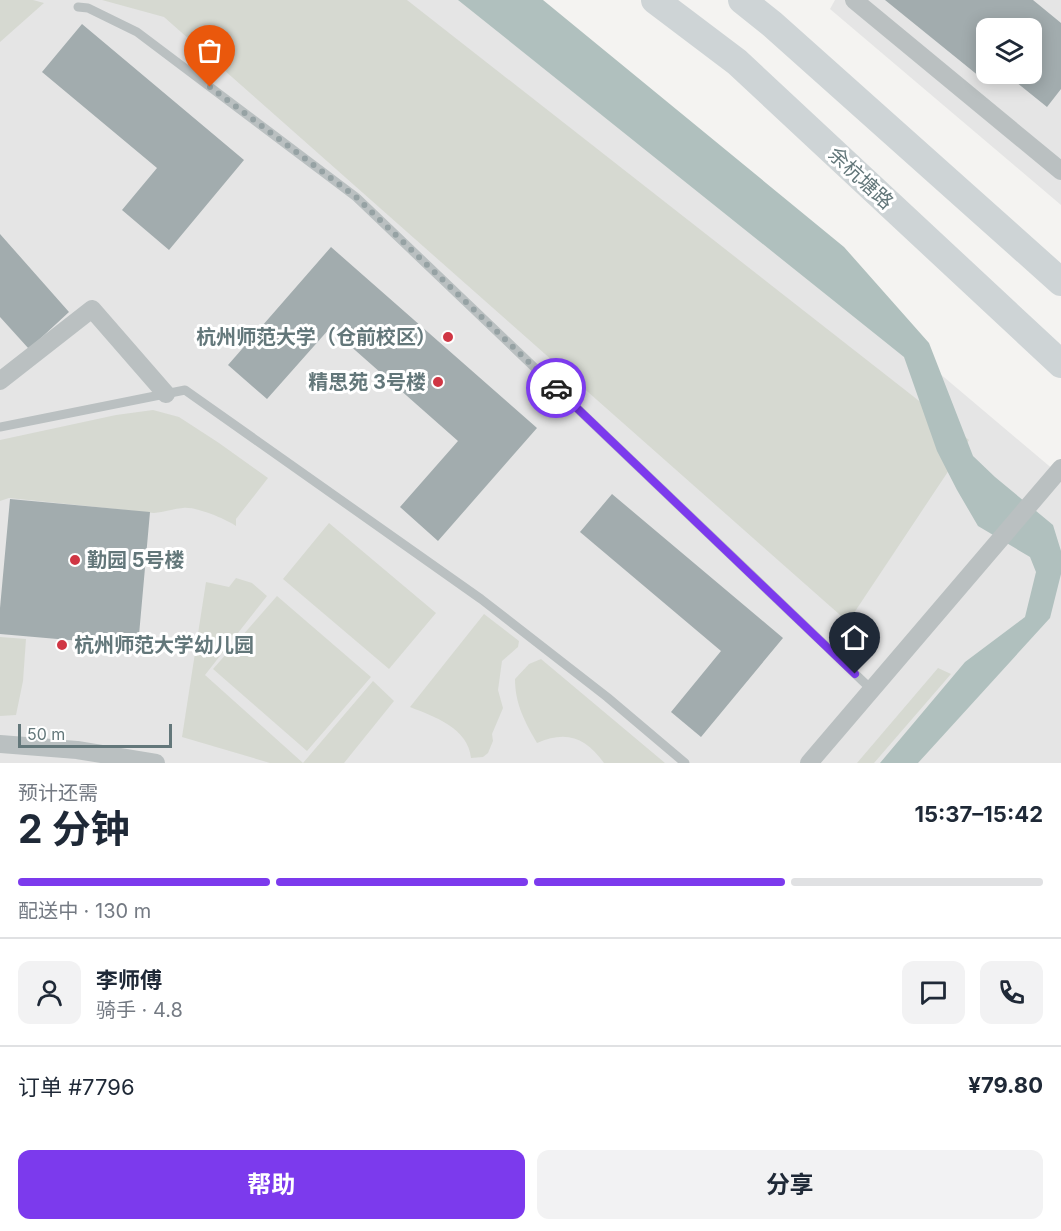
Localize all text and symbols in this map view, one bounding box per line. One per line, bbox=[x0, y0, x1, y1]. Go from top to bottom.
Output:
map controls bbox=[976, 18, 1042, 84]
button: layers bbox=[976, 18, 1042, 84]
pin bbox=[184, 25, 235, 87]
icon: bag bbox=[193, 34, 226, 67]
street label: 余杭塘路 bbox=[824, 142, 898, 214]
place label: 杭州师范大学（仓前校区） bbox=[196, 325, 436, 349]
marker: 杭州师范大学（仓前校区） bbox=[441, 330, 455, 344]
courier bbox=[526, 358, 586, 418]
place label: 精思苑 3号楼 bbox=[308, 370, 426, 394]
icon: car bbox=[540, 372, 573, 405]
marker: 精思苑 3号楼 bbox=[431, 375, 445, 389]
place label: 勤园 5号楼 bbox=[87, 548, 185, 572]
marker: 勤园 5号楼 bbox=[68, 553, 82, 567]
pin bbox=[829, 612, 880, 674]
icon: home bbox=[838, 621, 871, 654]
place label: 杭州师范大学幼儿园 bbox=[74, 633, 254, 657]
marker: 杭州师范大学幼儿园 bbox=[55, 638, 69, 652]
scale bar bbox=[18, 721, 172, 748]
text: 50 m bbox=[27, 724, 65, 744]
text: 预计还需 bbox=[18, 781, 98, 805]
text: 15:37–15:42 bbox=[914, 801, 1043, 827]
text: 2 分钟 bbox=[18, 805, 130, 852]
text: 配送中 · 130 m bbox=[18, 899, 151, 923]
button: person bbox=[18, 961, 81, 1024]
button: chat bbox=[902, 961, 965, 1024]
button: phone bbox=[980, 961, 1043, 1024]
text: 李师傅 bbox=[96, 967, 162, 993]
text: 骑手 · 4.8 bbox=[96, 998, 183, 1022]
text: ¥79.80 bbox=[968, 1072, 1043, 1098]
text: 订单 #7796 bbox=[18, 1074, 135, 1100]
button: 帮助 bbox=[18, 1150, 525, 1219]
button: 分享 bbox=[537, 1150, 1043, 1219]

